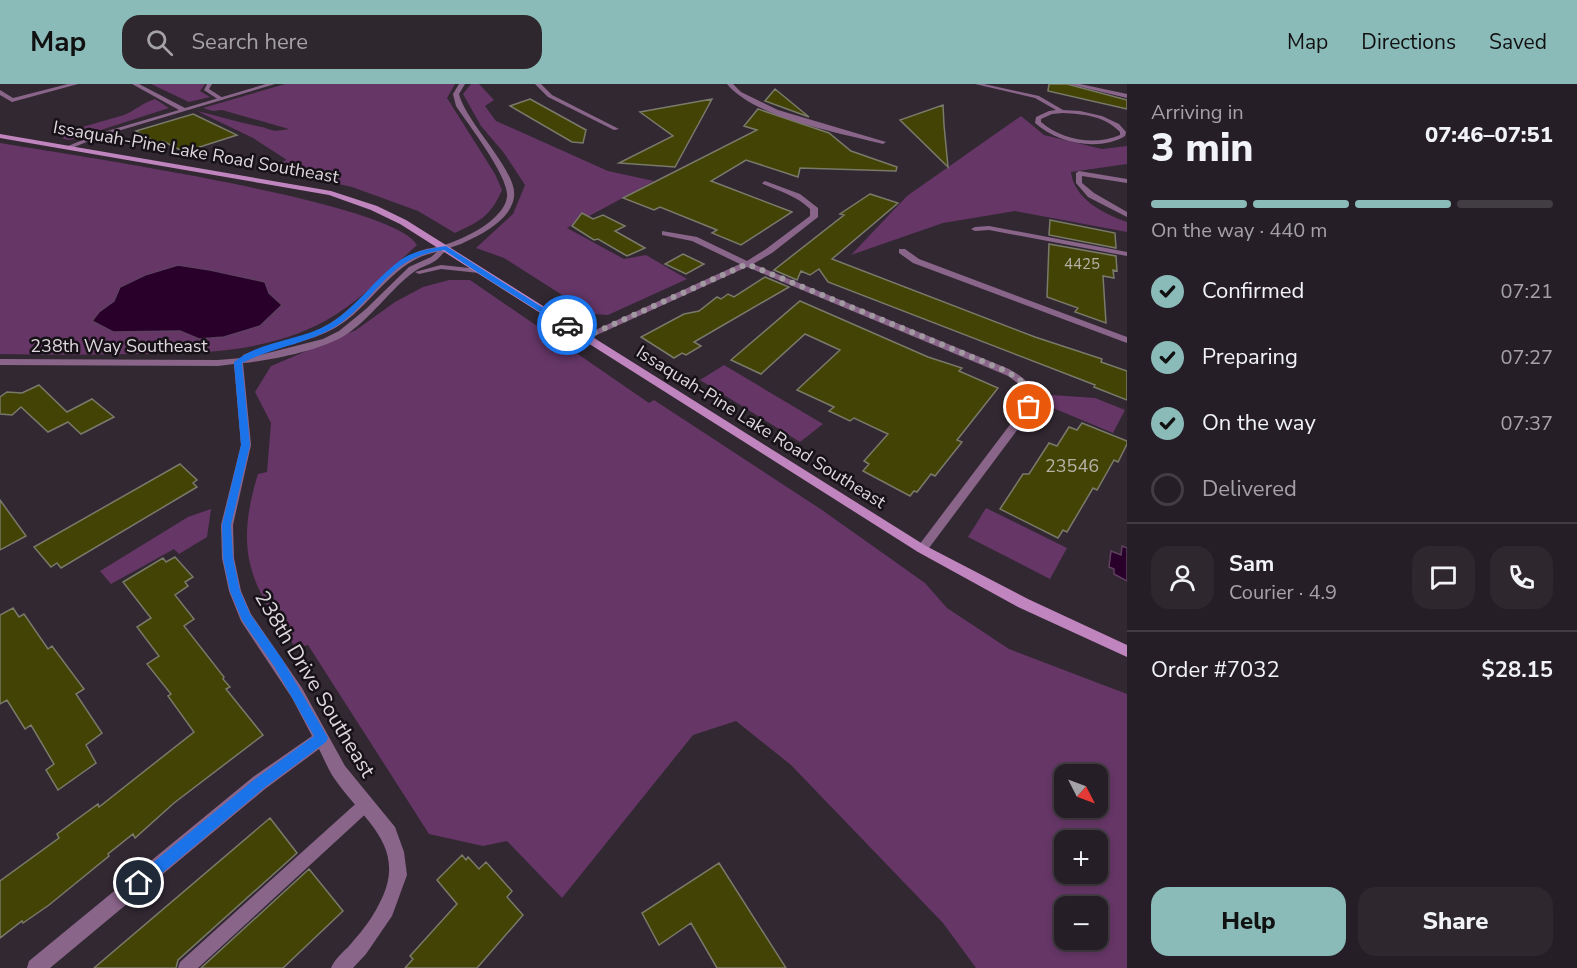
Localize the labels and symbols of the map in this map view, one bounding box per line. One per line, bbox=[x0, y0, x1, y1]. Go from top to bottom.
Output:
street label: Issaquah-Pine Lake Road Southeast bbox=[51, 115, 342, 189]
house number: 4425 bbox=[1064, 254, 1100, 274]
courier bbox=[537, 295, 597, 355]
street label: 238th Way Southeast bbox=[30, 334, 208, 358]
street label: Issaquah-Pine Lake Road Southeast bbox=[632, 340, 891, 514]
pin bbox=[1003, 381, 1054, 432]
house number: 23546 bbox=[1045, 454, 1099, 478]
street label: 238th Drive Southeast bbox=[248, 586, 382, 783]
north arrow bbox=[1054, 764, 1108, 818]
pin bbox=[113, 857, 164, 908]

